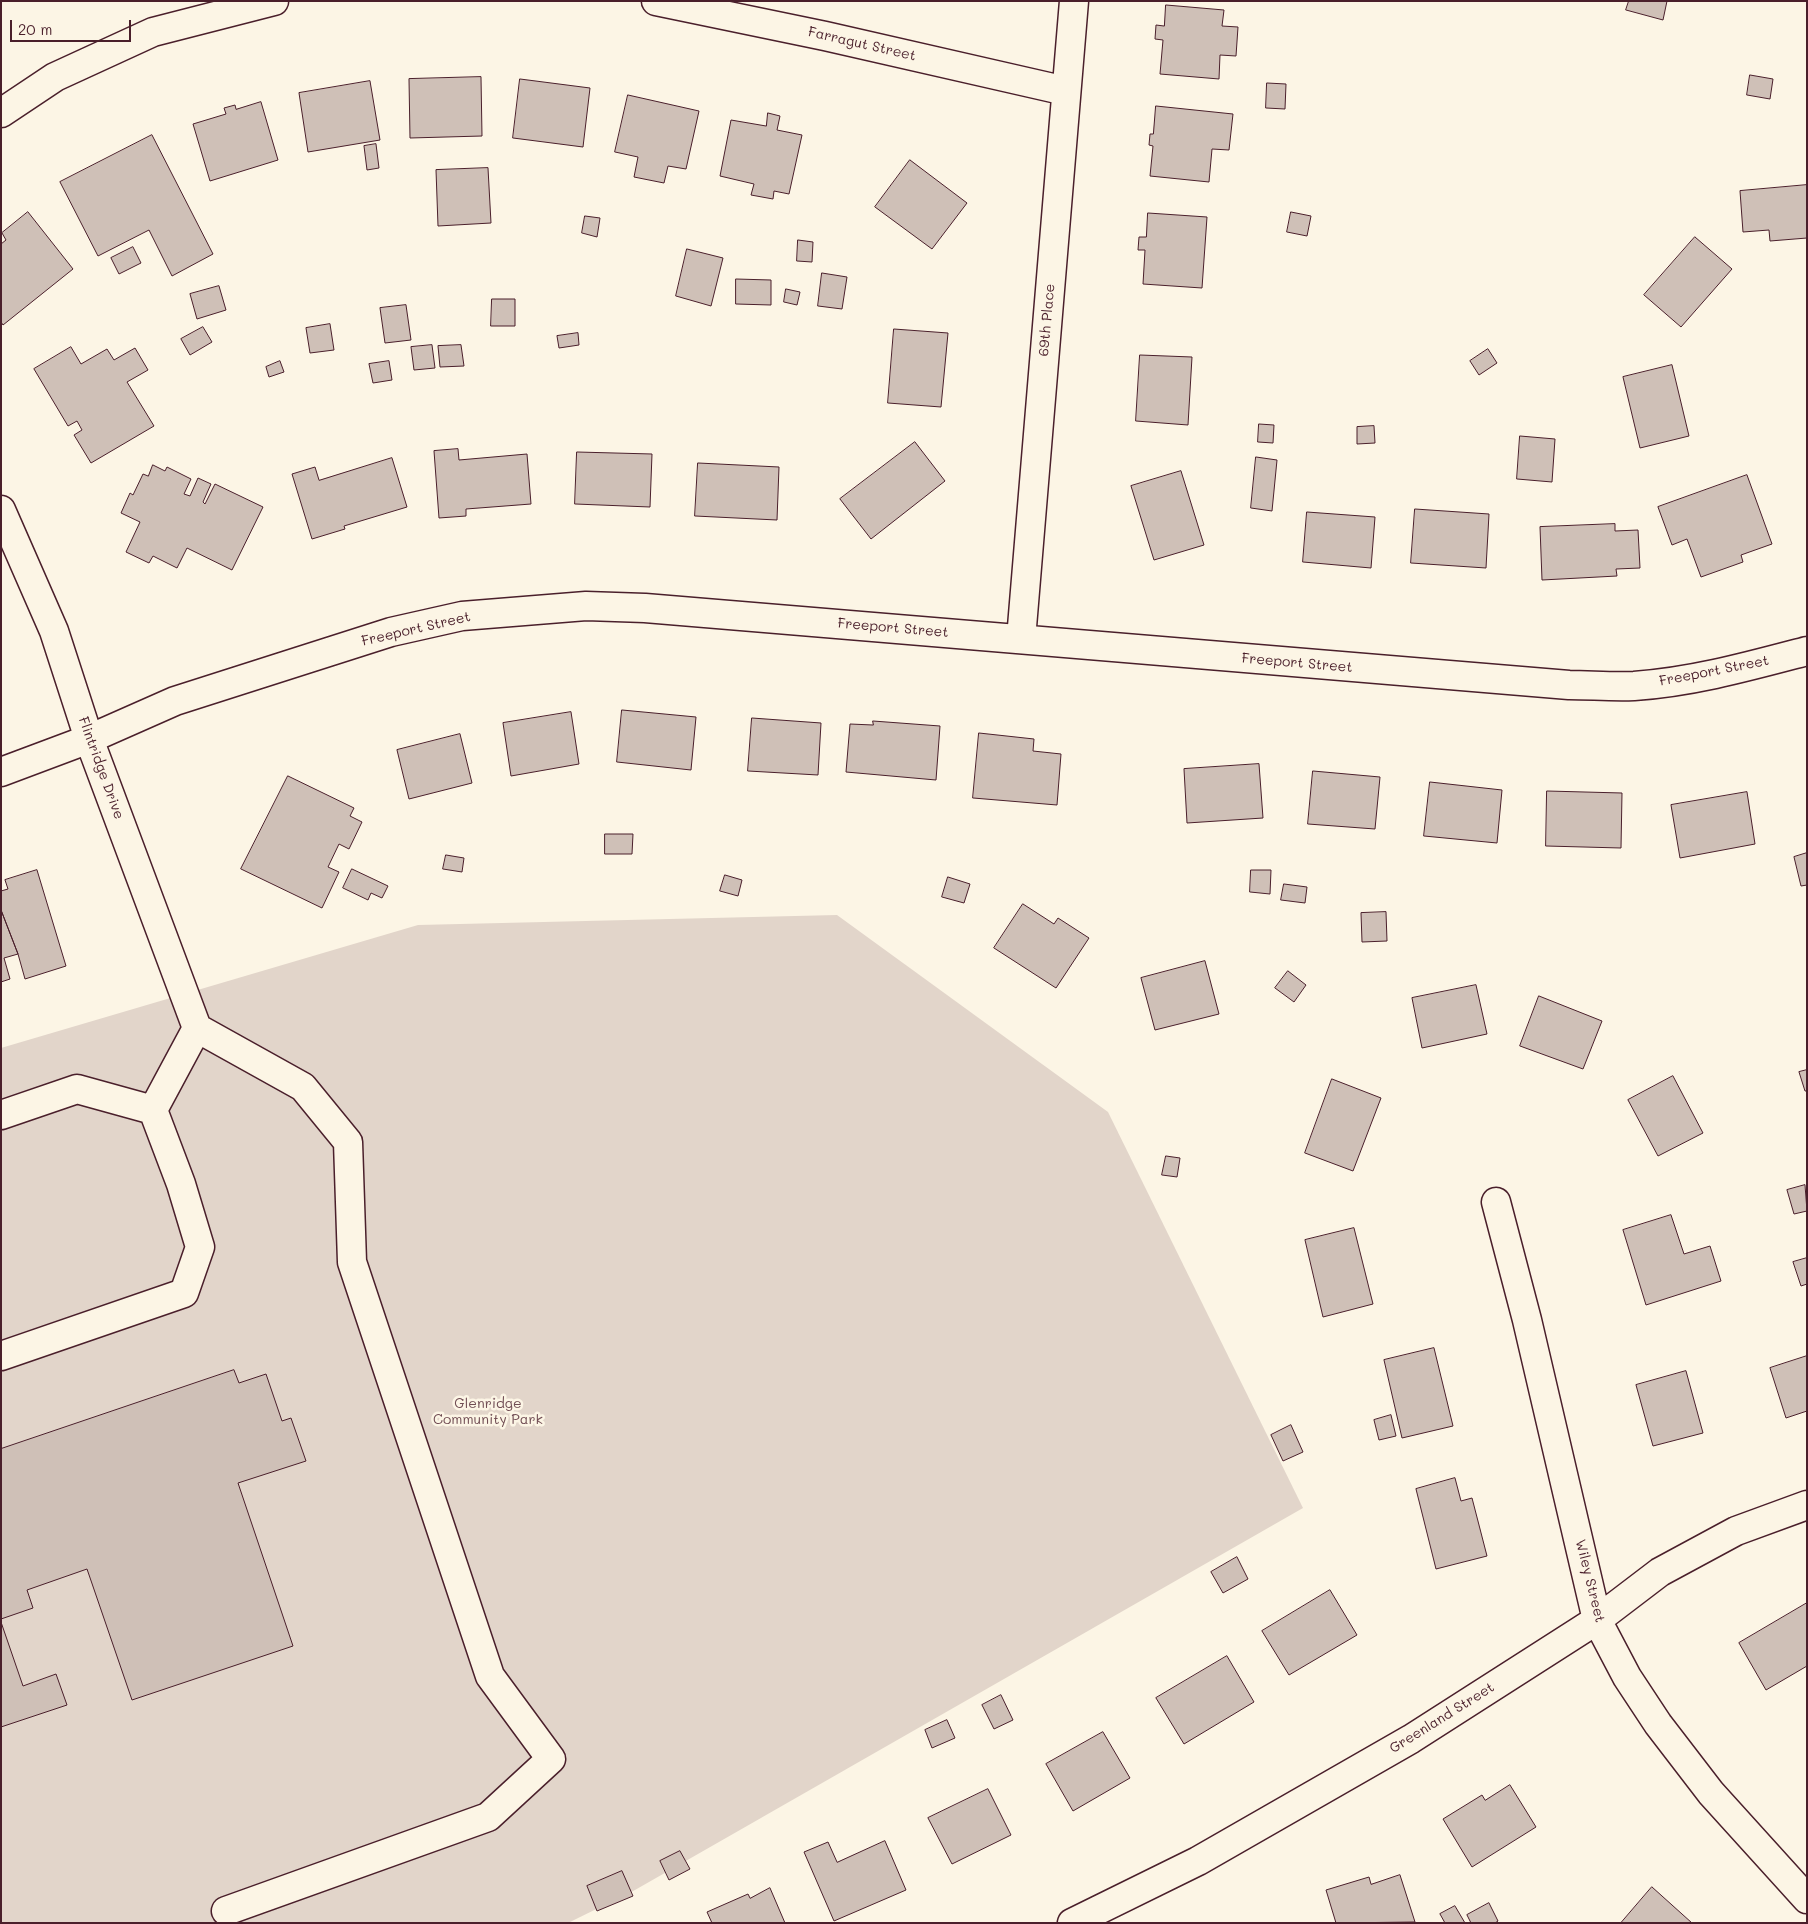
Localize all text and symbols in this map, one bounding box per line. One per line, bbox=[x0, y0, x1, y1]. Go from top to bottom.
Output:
scale bar bbox=[12, 10, 134, 42]
text: 20 m bbox=[18, 19, 52, 39]
street label: Farragut Street bbox=[806, 23, 918, 65]
street label: 69th Place bbox=[1035, 283, 1059, 357]
street label: Freeport Street bbox=[360, 608, 472, 650]
street label: Freeport Street bbox=[837, 615, 949, 641]
street label: Freeport Street bbox=[1241, 650, 1353, 676]
street label: Freeport Street bbox=[1658, 652, 1770, 690]
street label: Flintridge Drive bbox=[75, 714, 127, 822]
park label: Glenridge Community Park bbox=[433, 1396, 543, 1428]
street label: Wiley Street bbox=[1572, 1538, 1608, 1624]
street label: Greenland Street bbox=[1386, 1679, 1498, 1757]

